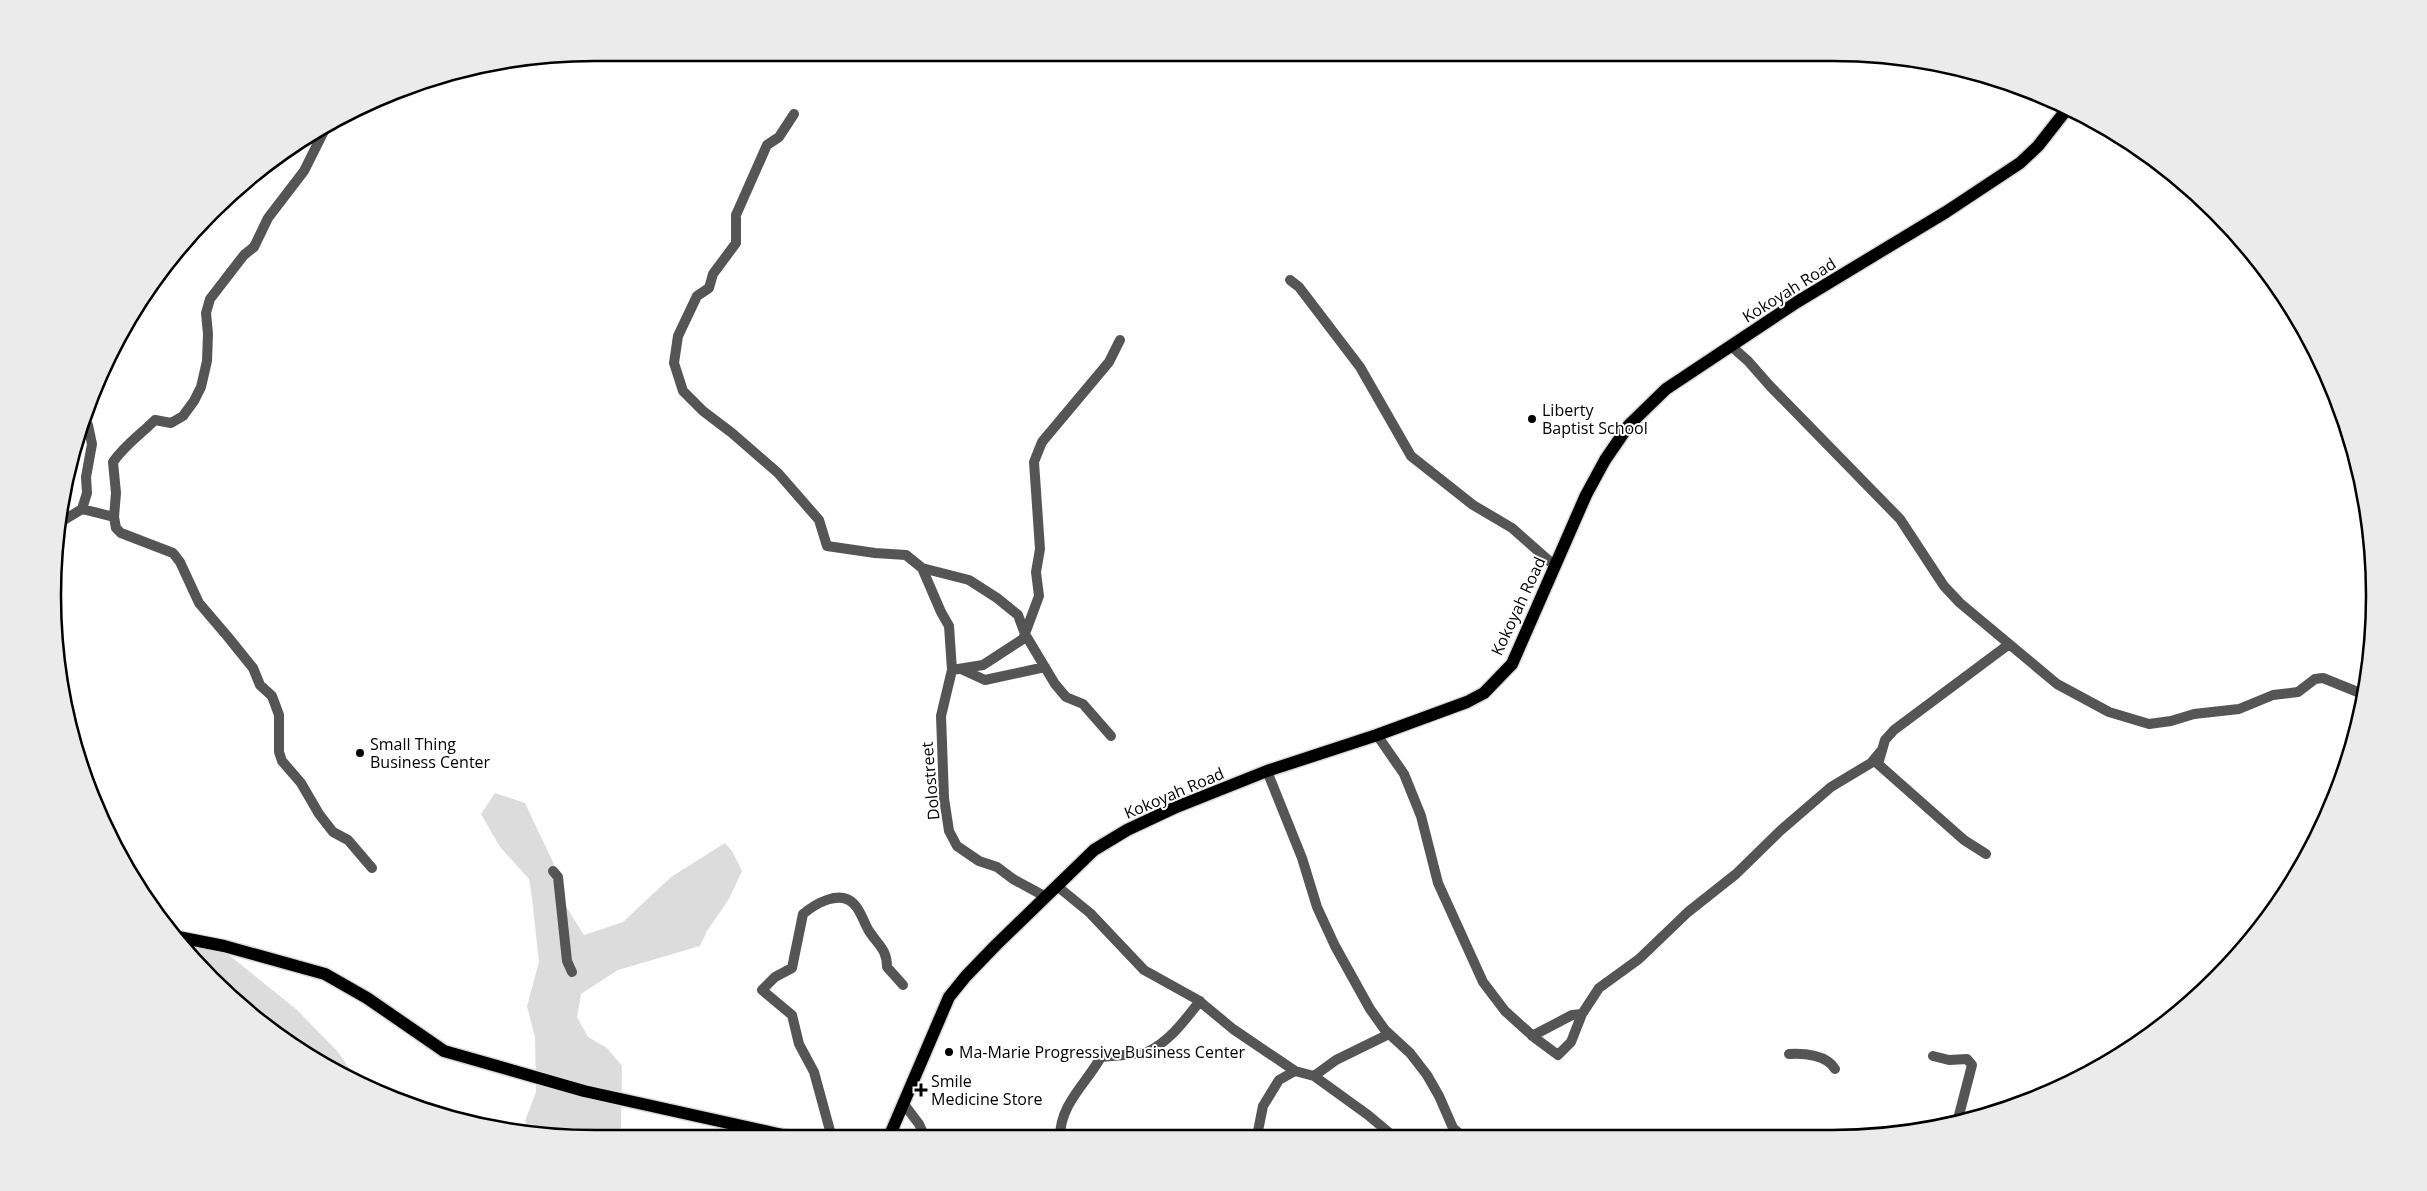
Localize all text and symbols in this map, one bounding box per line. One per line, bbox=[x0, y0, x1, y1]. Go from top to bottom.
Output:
street label: Kokoyah Road bbox=[1738, 252, 1840, 328]
place label: Liberty Baptist School bbox=[1542, 399, 1648, 439]
marker: Liberty Baptist School bbox=[1526, 413, 1538, 425]
street label: Kokoyah Road bbox=[1486, 553, 1550, 659]
place label: Small Thing Business Center bbox=[370, 733, 491, 773]
street label: Dolostreet bbox=[916, 741, 944, 821]
marker: Small Thing Business Center bbox=[354, 747, 366, 759]
street label: Kokoyah Road bbox=[1121, 762, 1227, 824]
place label: Ma-Marie Progressive Business Center bbox=[959, 1041, 1245, 1063]
marker: Ma-Marie Progressive Business Center bbox=[943, 1046, 955, 1058]
place label: Smile Medicine Store bbox=[931, 1070, 1043, 1110]
marker: Smile Medicine Store bbox=[915, 1084, 927, 1096]

